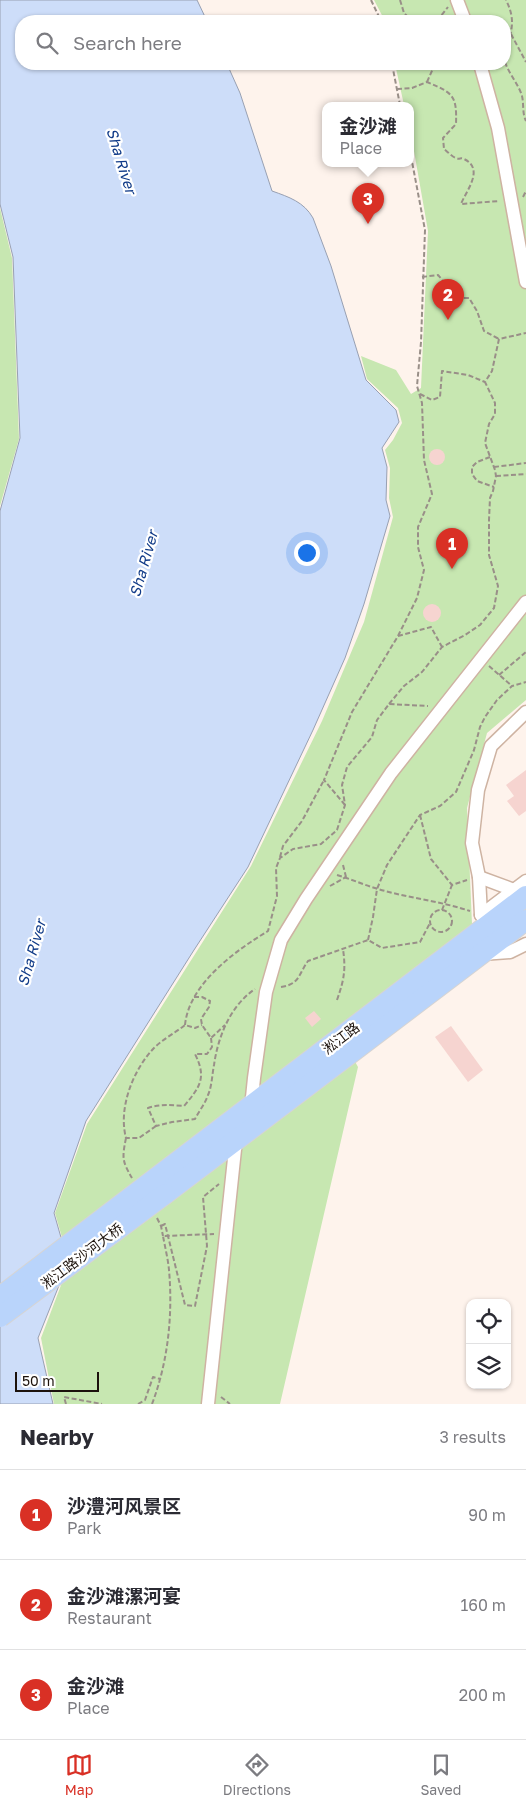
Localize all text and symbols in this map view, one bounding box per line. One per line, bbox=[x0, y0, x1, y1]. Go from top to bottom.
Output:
search box bbox=[15, 15, 511, 70]
icon: search bbox=[33, 29, 61, 57]
text: Search here bbox=[73, 31, 182, 54]
popup bbox=[322, 102, 414, 167]
text: 金沙滩 bbox=[339, 114, 397, 137]
water label: Sha River bbox=[103, 126, 141, 198]
text: Place bbox=[339, 138, 382, 158]
pin: 3 bbox=[352, 183, 384, 224]
pin: 2 bbox=[432, 279, 464, 320]
water label: Sha River bbox=[125, 527, 162, 599]
pin: 1 bbox=[436, 528, 468, 569]
your location bbox=[294, 540, 320, 566]
water label: Sha River bbox=[13, 916, 50, 988]
street label: 淞江路 bbox=[319, 1018, 363, 1057]
street label: 淞江路沙河大桥 bbox=[37, 1219, 126, 1292]
map controls bbox=[466, 1299, 511, 1389]
button: locate bbox=[466, 1299, 511, 1344]
button: layers bbox=[466, 1344, 511, 1389]
scale bar bbox=[15, 1369, 99, 1392]
text: 50 m bbox=[22, 1372, 55, 1389]
text: Nearby bbox=[20, 1424, 94, 1450]
text: 3 results bbox=[439, 1427, 506, 1447]
text: 沙澧河风景区 bbox=[67, 1494, 181, 1517]
text: 1 bbox=[32, 1505, 40, 1525]
text: 90 m bbox=[468, 1505, 506, 1525]
text: Park bbox=[67, 1518, 102, 1538]
text: 金沙滩漯河宴 bbox=[67, 1584, 181, 1607]
text: 2 bbox=[31, 1595, 41, 1615]
text: 160 m bbox=[460, 1595, 506, 1615]
text: Restaurant bbox=[67, 1608, 152, 1628]
text: 金沙滩 bbox=[67, 1674, 124, 1697]
text: 3 bbox=[31, 1685, 41, 1705]
text: 200 m bbox=[459, 1685, 506, 1705]
text: Place bbox=[67, 1698, 110, 1718]
tab: Map bbox=[65, 1751, 93, 1798]
tab: Directions bbox=[223, 1751, 291, 1798]
tab: Saved bbox=[420, 1751, 461, 1798]

